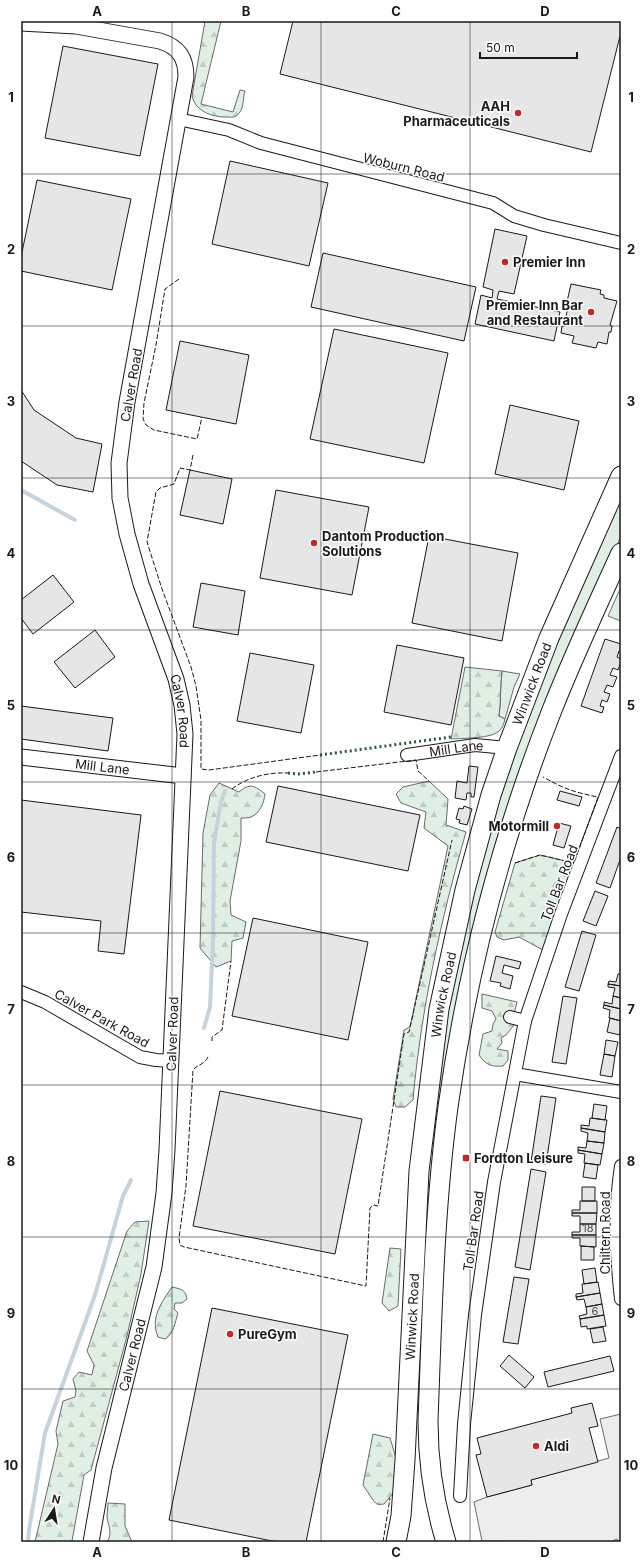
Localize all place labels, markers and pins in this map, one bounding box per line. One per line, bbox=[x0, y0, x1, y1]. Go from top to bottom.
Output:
place label: AAH Pharmaceuticals bbox=[403, 98, 510, 129]
marker: AAH Pharmaceuticals bbox=[513, 108, 523, 118]
place label: Premier Inn bbox=[513, 254, 585, 270]
marker: Premier Inn bbox=[500, 257, 510, 267]
place label: Premier Inn Bar and Restaurant bbox=[486, 297, 584, 328]
marker: Premier Inn Bar and Restaurant bbox=[586, 307, 596, 317]
place label: Dantom Production Solutions bbox=[322, 528, 444, 559]
marker: Dantom Production Solutions bbox=[309, 538, 319, 548]
place label: Motormill bbox=[488, 818, 549, 834]
marker: Motormill bbox=[552, 821, 562, 831]
place label: Fordton Leisure bbox=[474, 1150, 573, 1166]
marker: Fordton Leisure bbox=[461, 1153, 471, 1163]
place label: PureGym bbox=[238, 1326, 297, 1342]
marker: PureGym bbox=[225, 1329, 235, 1339]
place label: Aldi bbox=[544, 1438, 569, 1454]
marker: Aldi bbox=[531, 1441, 541, 1451]

